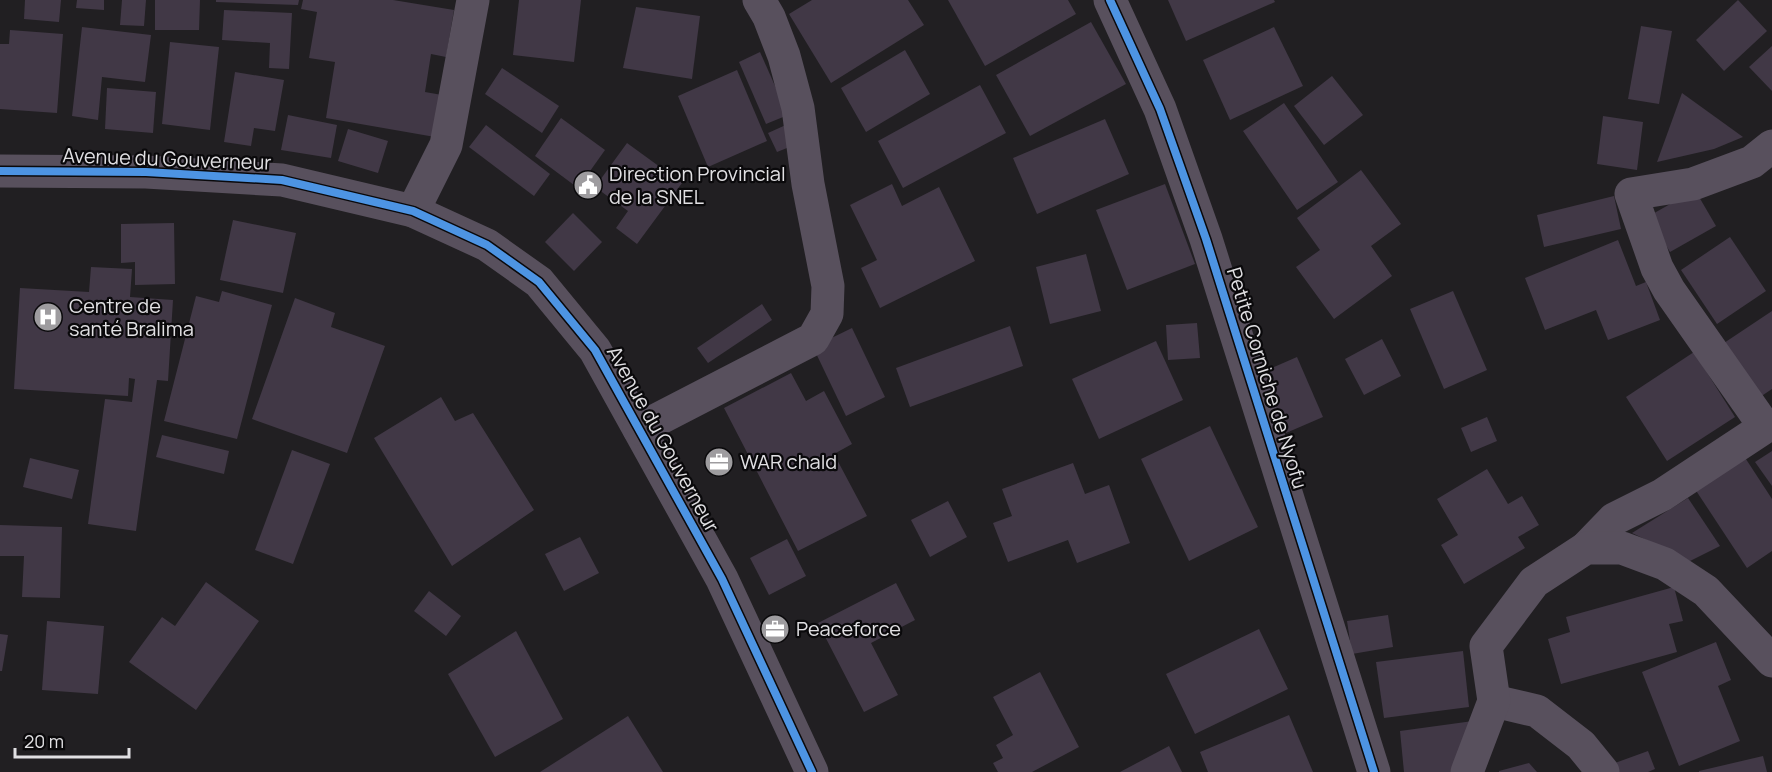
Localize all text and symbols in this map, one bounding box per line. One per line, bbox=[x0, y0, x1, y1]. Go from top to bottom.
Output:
street label: Avenue du Gouverneur bbox=[62, 141, 272, 176]
place label: Direction Provincial de la SNEL bbox=[609, 160, 786, 210]
public building icon: Direction Provincial de la SNEL bbox=[572, 169, 604, 201]
street label: Petite Corniche de Nyofu bbox=[1221, 264, 1314, 492]
place label: Centre de santé Bralima bbox=[69, 292, 194, 342]
hospital icon: Centre de santé Bralima bbox=[32, 301, 64, 333]
street label: Avenue du Gouverneur bbox=[601, 341, 726, 537]
office icon: WAR chald bbox=[703, 446, 735, 478]
place label: WAR chald bbox=[740, 448, 837, 475]
office icon: Peaceforce bbox=[759, 613, 791, 645]
place label: Peaceforce bbox=[796, 615, 901, 642]
scale bar bbox=[15, 721, 129, 759]
text: 20 m bbox=[24, 729, 64, 753]

